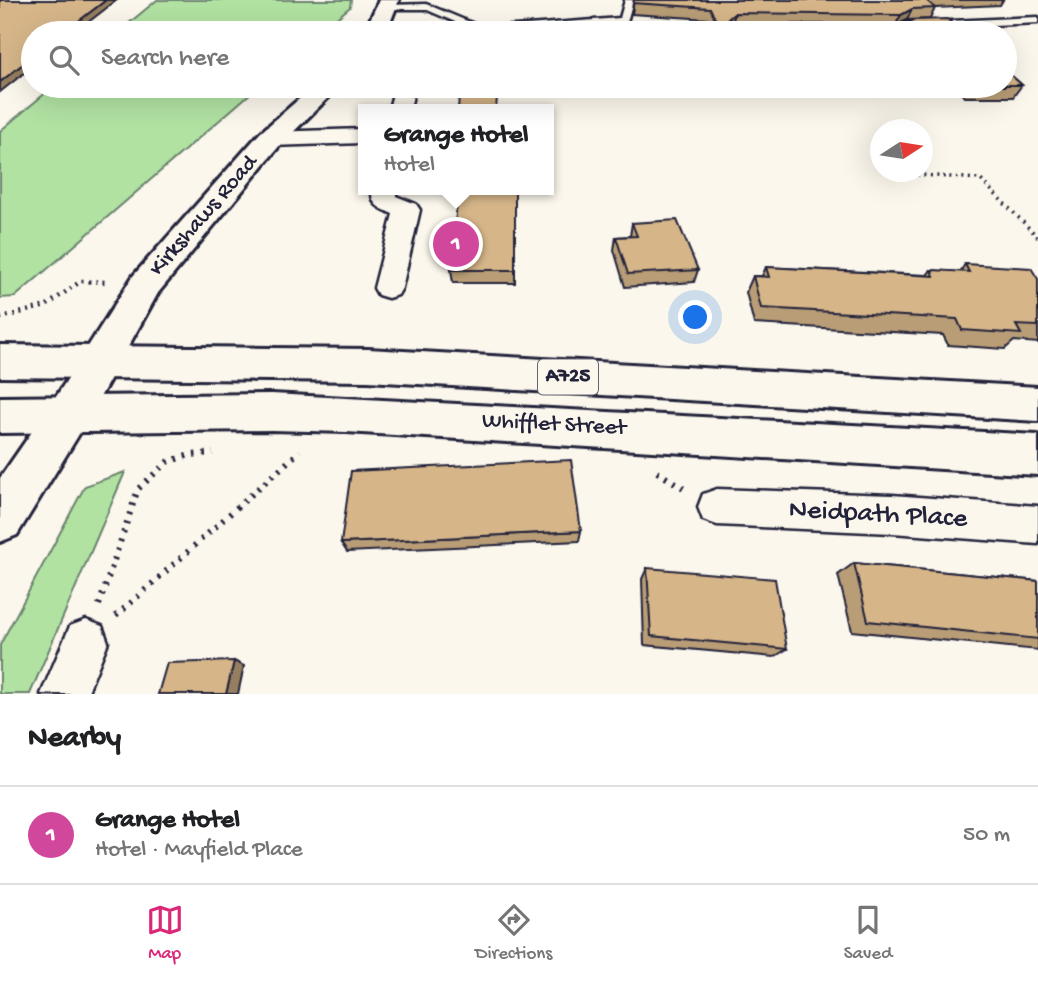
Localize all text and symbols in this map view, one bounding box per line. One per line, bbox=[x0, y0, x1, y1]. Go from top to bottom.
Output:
search box bbox=[21, 21, 1017, 98]
icon: search bbox=[45, 41, 83, 79]
text: Search here bbox=[101, 44, 229, 75]
popup bbox=[358, 104, 554, 195]
north arrow bbox=[870, 119, 933, 182]
text: Grange Hotel bbox=[384, 121, 528, 152]
street label: Kirkshaws Road bbox=[144, 149, 265, 282]
text: Hotel bbox=[384, 152, 435, 179]
pin: 1 bbox=[433, 218, 479, 270]
your location bbox=[678, 300, 712, 334]
road number: A725 bbox=[538, 360, 598, 394]
street label: Whifflet Street bbox=[481, 408, 628, 442]
street label: Neidpath Place bbox=[788, 494, 969, 536]
text: Nearby bbox=[28, 722, 121, 757]
text: Grange Hotel bbox=[95, 806, 240, 837]
text: 1 bbox=[46, 822, 56, 849]
text: 50 m bbox=[963, 822, 1010, 849]
text: Hotel · Mayfield Place bbox=[95, 837, 303, 864]
tab: Map bbox=[146, 901, 184, 966]
tab: Directions bbox=[475, 901, 552, 966]
tab: Saved bbox=[844, 901, 892, 966]

